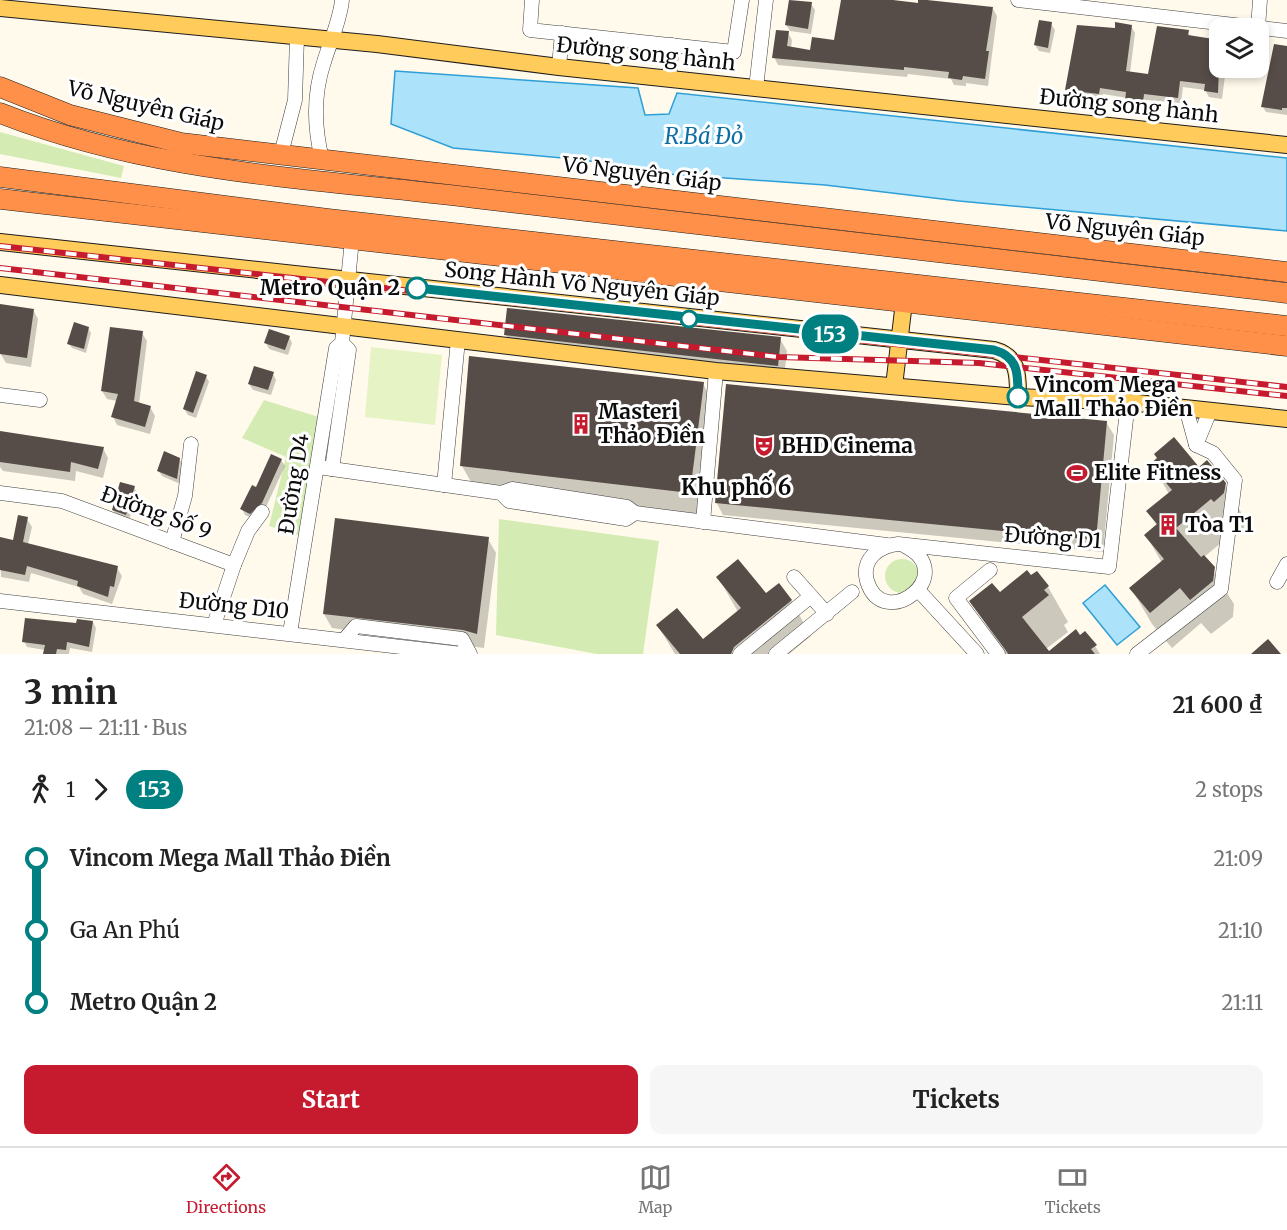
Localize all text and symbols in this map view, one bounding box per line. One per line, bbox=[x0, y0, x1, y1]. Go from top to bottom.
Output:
map controls bbox=[1209, 18, 1269, 78]
button: layers bbox=[1209, 18, 1269, 78]
street label: Đường song hành bbox=[555, 31, 737, 76]
street label: Võ Nguyên Giáp bbox=[64, 74, 227, 137]
street label: Đường song hành bbox=[1038, 83, 1220, 128]
water label: R.Bá Đỏ bbox=[665, 122, 743, 150]
street label: Võ Nguyên Giáp bbox=[560, 150, 723, 197]
street label: Võ Nguyên Giáp bbox=[1043, 208, 1206, 251]
street label: Song Hành Võ Nguyên Giáp bbox=[443, 256, 721, 311]
place label: Metro Quận 2 bbox=[260, 274, 400, 301]
marker: Metro Quận 2 bbox=[406, 277, 428, 299]
unlabelled marker bbox=[680, 310, 698, 328]
line badge: 153 bbox=[796, 314, 864, 354]
text: 153 bbox=[814, 321, 846, 348]
place label: Vincom Mega Mall Thảo Điền bbox=[1033, 371, 1193, 422]
marker: Vincom Mega Mall Thảo Điền bbox=[1007, 386, 1029, 408]
place label: Masteri Thảo Điền bbox=[598, 398, 705, 449]
building icon: Masteri Thảo Điền bbox=[569, 412, 593, 436]
street label: Đường D4 bbox=[272, 431, 315, 536]
place label: BHD Cinema bbox=[781, 432, 913, 459]
theatre icon: BHD Cinema bbox=[752, 434, 776, 458]
place label: Elite Fitness bbox=[1094, 459, 1222, 486]
sports icon: Elite Fitness bbox=[1065, 461, 1089, 485]
district label: Khu phố 6 bbox=[681, 472, 791, 501]
street label: Đường Số 9 bbox=[97, 480, 215, 545]
place label: Tòa T1 bbox=[1185, 511, 1254, 538]
building icon: Tòa T1 bbox=[1156, 513, 1180, 537]
street label: Đường D1 bbox=[1003, 521, 1103, 554]
street label: Đường D10 bbox=[178, 586, 290, 625]
text: 3 min bbox=[24, 672, 117, 713]
text: 21 600 ₫ bbox=[1173, 691, 1263, 719]
text: 21:08 – 21:11 · Bus bbox=[24, 715, 187, 740]
icon: walk bbox=[24, 773, 57, 806]
icon: forward bbox=[84, 773, 117, 806]
text: 153 bbox=[138, 776, 171, 803]
text: 1 bbox=[66, 777, 75, 802]
text: 2 stops bbox=[1195, 777, 1263, 802]
text: Vincom Mega Mall Thảo Điền bbox=[70, 844, 391, 872]
text: 21:09 bbox=[1214, 846, 1263, 871]
text: Ga An Phú bbox=[70, 916, 180, 944]
text: 21:10 bbox=[1218, 918, 1263, 943]
text: Metro Quận 2 bbox=[70, 988, 217, 1016]
text: 21:11 bbox=[1222, 990, 1263, 1015]
button: Start bbox=[24, 1065, 638, 1134]
button: Tickets bbox=[650, 1065, 1263, 1134]
tab: Directions bbox=[186, 1161, 266, 1217]
tab: Map bbox=[638, 1161, 672, 1217]
tab: Tickets bbox=[1044, 1161, 1101, 1217]

